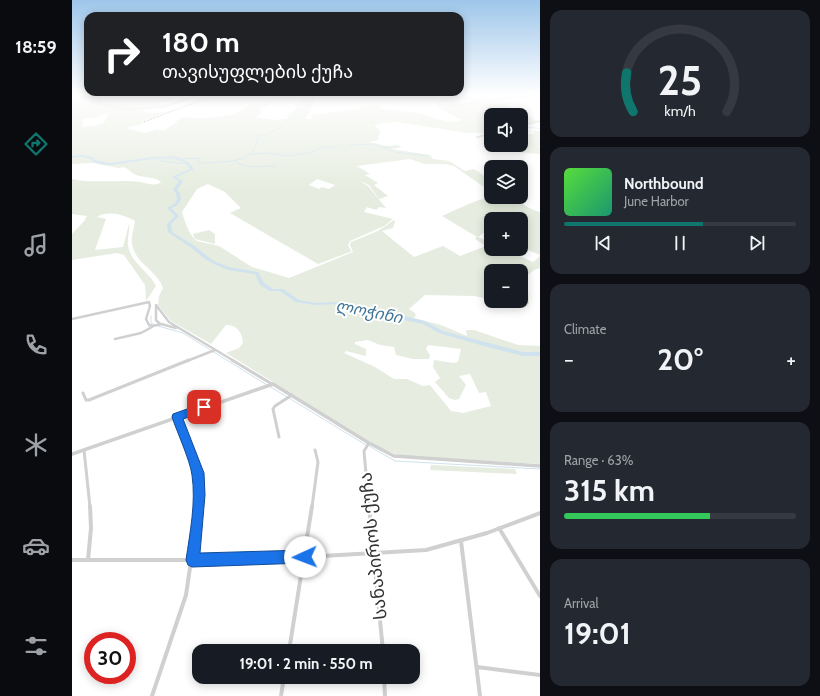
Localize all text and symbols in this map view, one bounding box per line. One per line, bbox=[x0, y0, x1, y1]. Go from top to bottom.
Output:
text: 180 m bbox=[162, 25, 240, 59]
icon: right bbox=[96, 28, 148, 80]
text: 18:59 bbox=[15, 36, 57, 58]
text: 25 bbox=[658, 54, 702, 104]
text: თავისუფლების ქუჩა bbox=[162, 61, 353, 83]
text: km/h bbox=[664, 101, 696, 119]
map controls bbox=[484, 108, 528, 308]
button: sound bbox=[484, 108, 528, 152]
icon: directions bbox=[22, 130, 50, 158]
button: layers bbox=[484, 160, 528, 204]
text: Northbound bbox=[624, 175, 704, 193]
text: June Harbor bbox=[624, 193, 689, 209]
button: + bbox=[484, 212, 528, 256]
icon: music bbox=[22, 231, 50, 259]
icon: previous bbox=[592, 232, 614, 254]
icon: pause bbox=[669, 232, 691, 254]
icon: next bbox=[746, 232, 768, 254]
button: − bbox=[484, 264, 528, 308]
water label: ლოჭინი bbox=[334, 296, 405, 327]
text: Climate bbox=[564, 321, 606, 337]
icon: phone bbox=[22, 331, 50, 359]
text: 20° bbox=[657, 341, 703, 378]
text: − bbox=[564, 346, 574, 373]
text: + bbox=[786, 346, 796, 373]
pin bbox=[187, 390, 221, 424]
icon: arrive bbox=[193, 396, 215, 418]
icon: climate bbox=[22, 431, 50, 459]
text: Range · 63% bbox=[564, 452, 633, 468]
street label: სანაპიროს ქუჩა bbox=[354, 471, 392, 621]
text: 315 km bbox=[564, 472, 655, 509]
icon: car bbox=[22, 532, 50, 560]
position arrow bbox=[284, 536, 326, 578]
text: Arrival bbox=[564, 595, 599, 611]
text: 19:01 bbox=[564, 615, 631, 652]
icon: filters bbox=[22, 632, 50, 660]
speed limit sign: 30 bbox=[84, 632, 136, 684]
text: 19:01 · 2 min · 550 m bbox=[239, 655, 373, 673]

